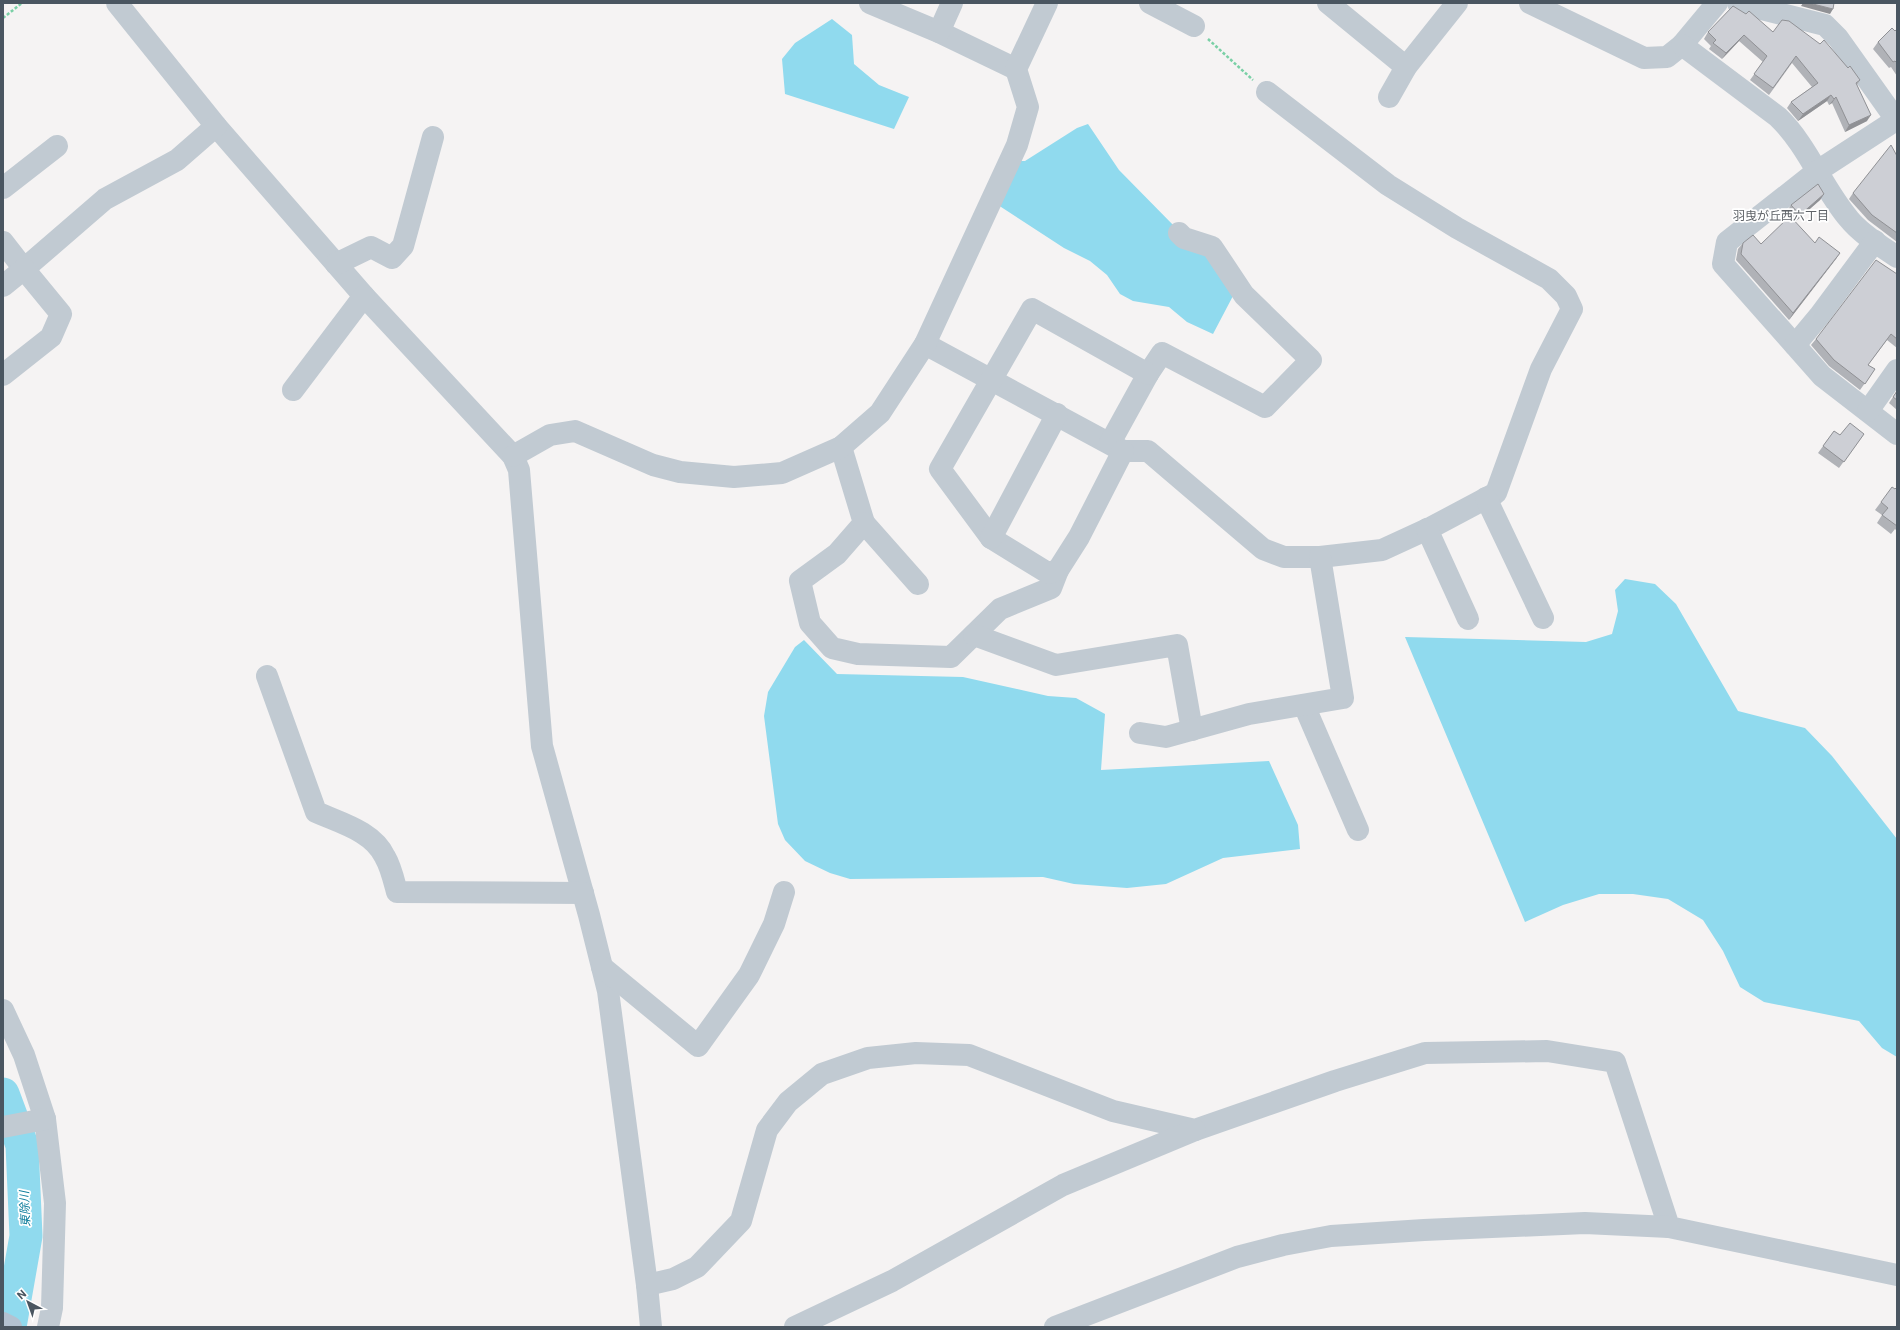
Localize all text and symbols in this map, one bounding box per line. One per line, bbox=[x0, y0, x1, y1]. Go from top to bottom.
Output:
district label: 羽曳が丘西六丁目 bbox=[1733, 209, 1829, 223]
water label: 東除川 bbox=[17, 1189, 33, 1227]
north arrow bbox=[8, 1282, 48, 1322]
text: N bbox=[15, 1287, 29, 1302]

